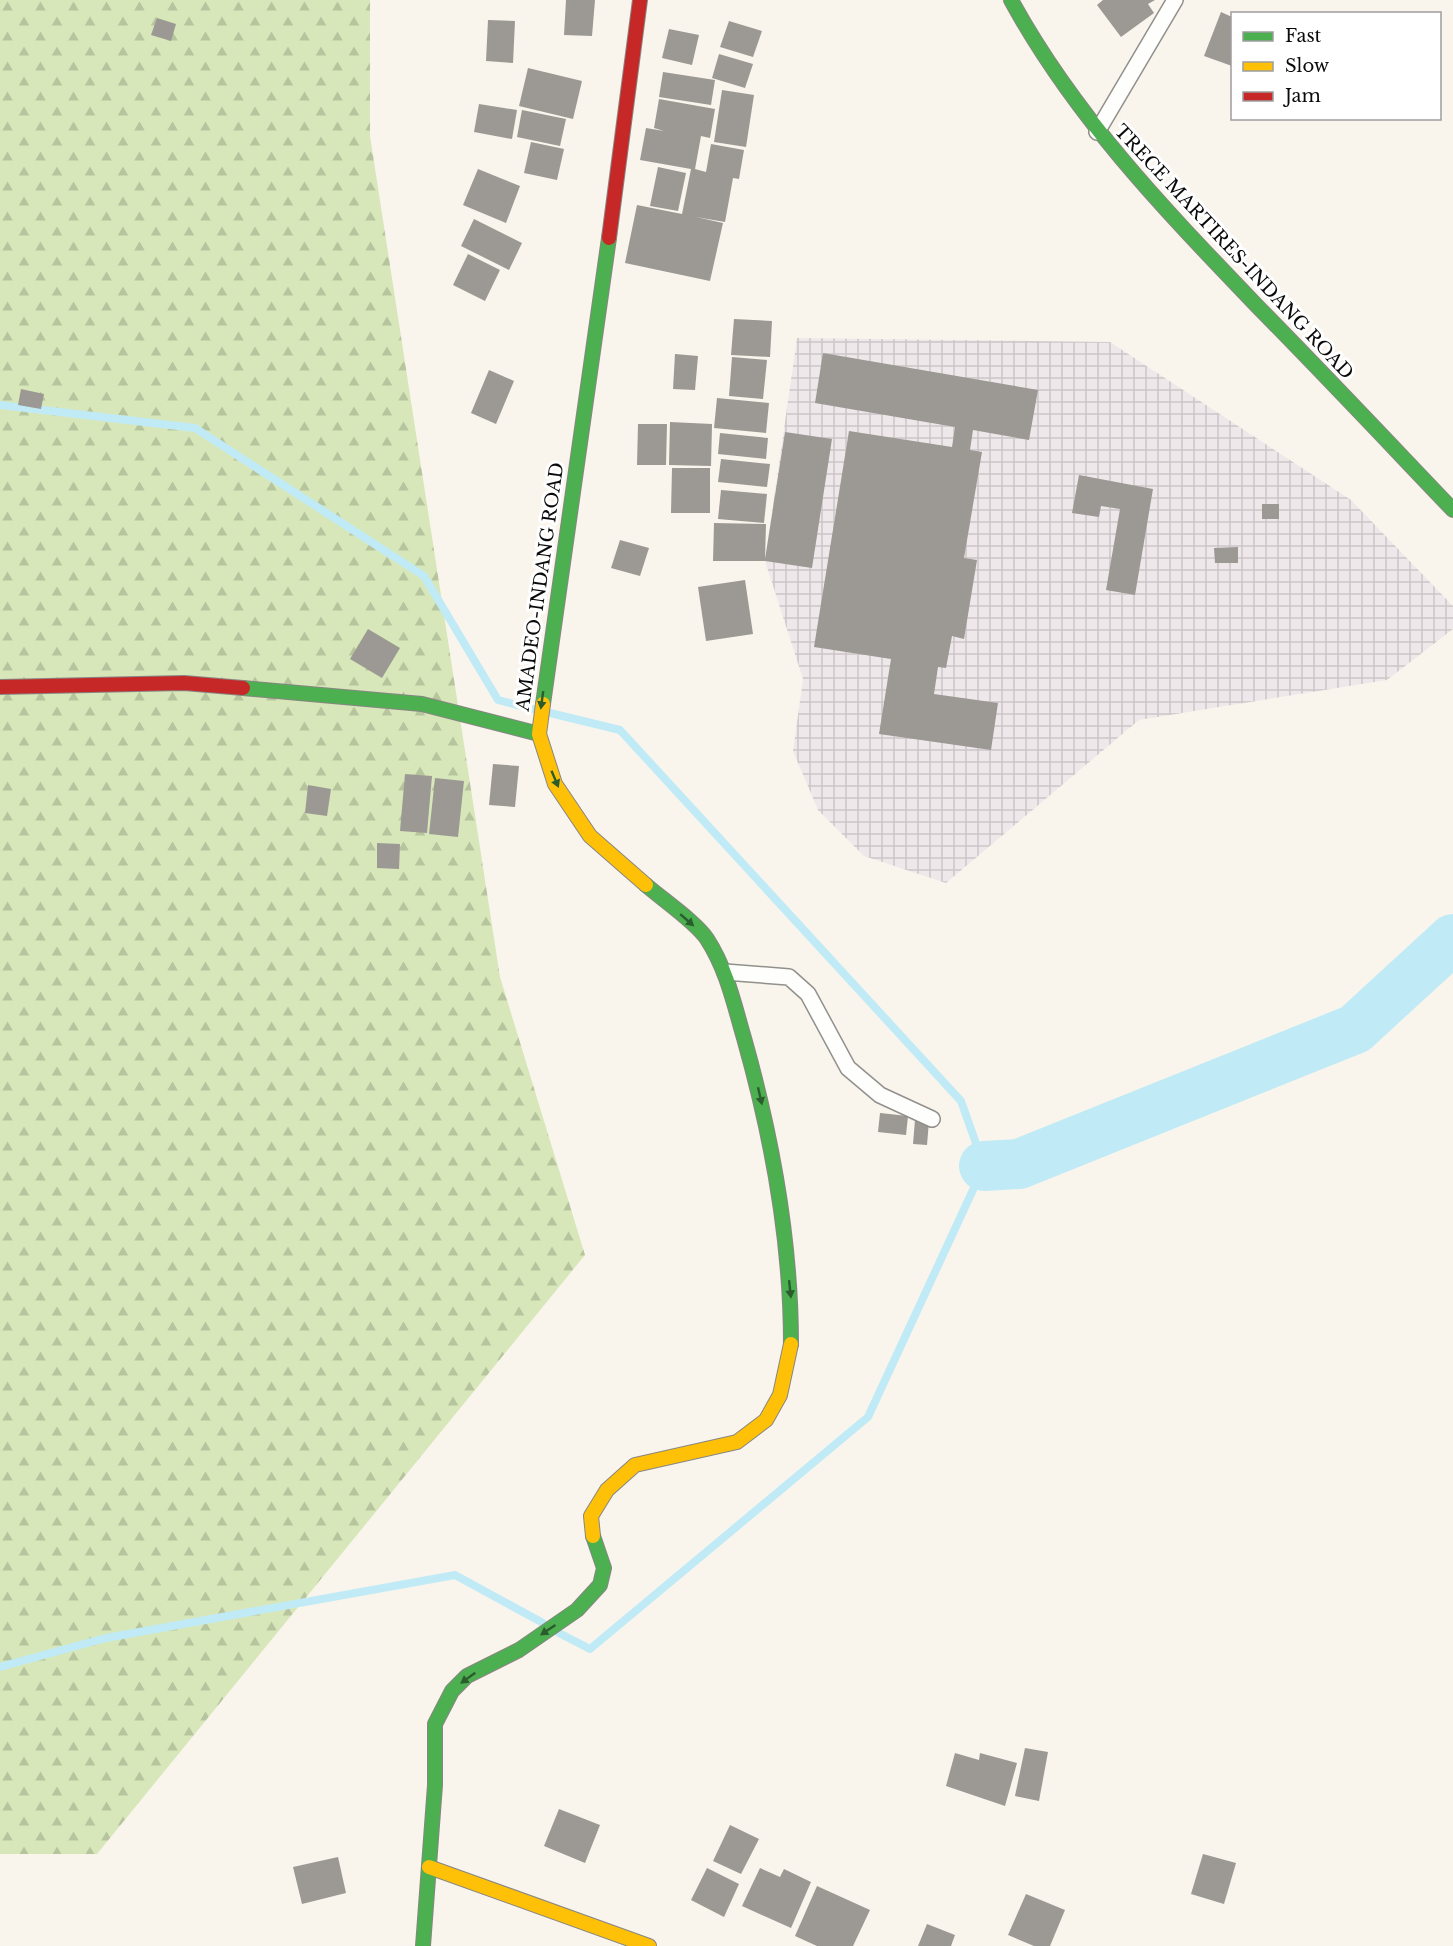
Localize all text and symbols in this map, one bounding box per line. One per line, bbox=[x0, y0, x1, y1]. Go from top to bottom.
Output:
legend bbox=[1231, 12, 1441, 120]
text: Fast bbox=[1285, 25, 1322, 47]
text: Slow bbox=[1285, 55, 1330, 77]
text: Jam bbox=[1283, 85, 1321, 107]
street label: TRECE MARTIRES-INDANG ROAD bbox=[1110, 120, 1358, 384]
street label: AMADEO-INDANG ROAD bbox=[512, 461, 568, 714]
one-way arrow bbox=[537, 691, 546, 710]
one-way arrow bbox=[550, 771, 560, 789]
one-way arrow bbox=[679, 913, 694, 926]
one-way arrow bbox=[756, 1087, 765, 1106]
one-way arrow bbox=[785, 1279, 795, 1298]
one-way arrow bbox=[541, 1624, 557, 1636]
one-way arrow bbox=[460, 1672, 476, 1684]

